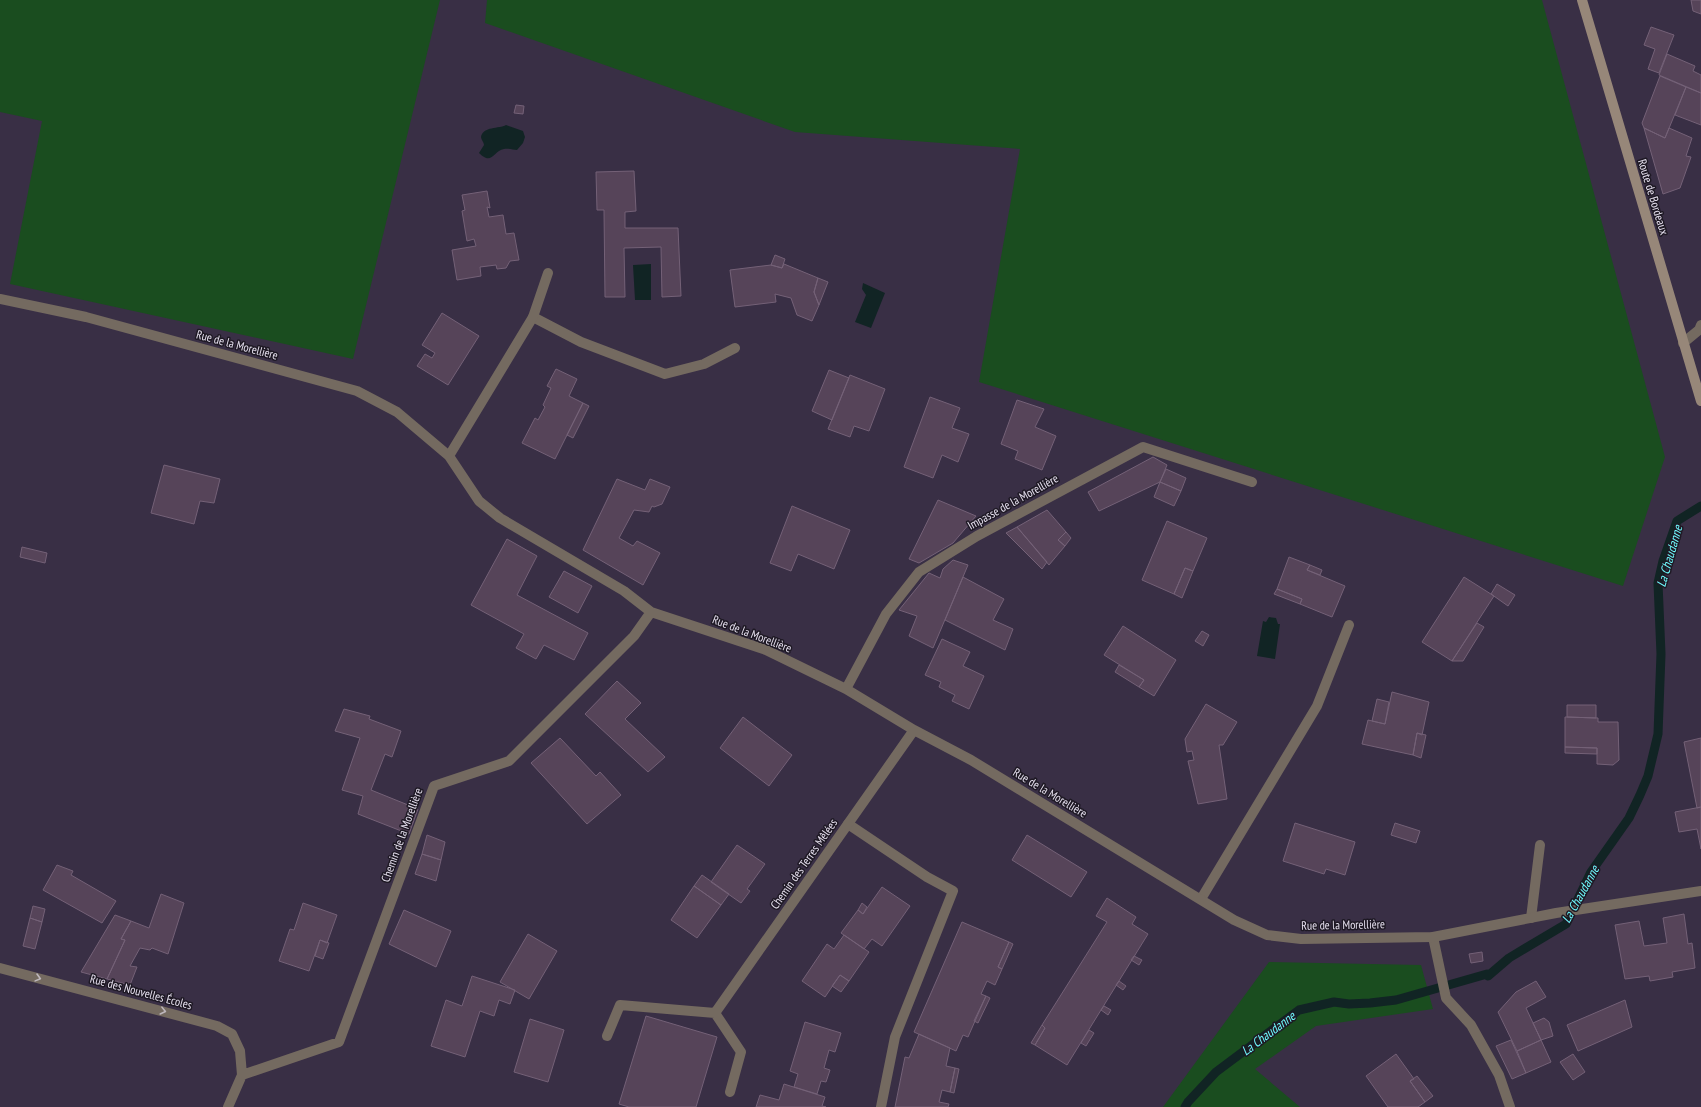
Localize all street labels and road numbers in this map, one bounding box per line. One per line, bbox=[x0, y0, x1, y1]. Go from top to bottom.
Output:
street label: Route de Bordeaux bbox=[1635, 157, 1672, 237]
street label: Rue de la Morellière bbox=[195, 326, 280, 363]
street label: Impasse de la Morellière bbox=[965, 470, 1061, 533]
street label: Rue de la Morellière bbox=[710, 612, 794, 656]
street label: Rue de la Morellière bbox=[1010, 765, 1090, 821]
street label: Chemin de la Morellière bbox=[378, 786, 426, 884]
street label: Chemin des Terres Mêlées bbox=[767, 816, 840, 912]
street label: Rue de la Morellière bbox=[1301, 916, 1385, 933]
street label: Rue des Nouvelles Écoles bbox=[88, 971, 194, 1012]

